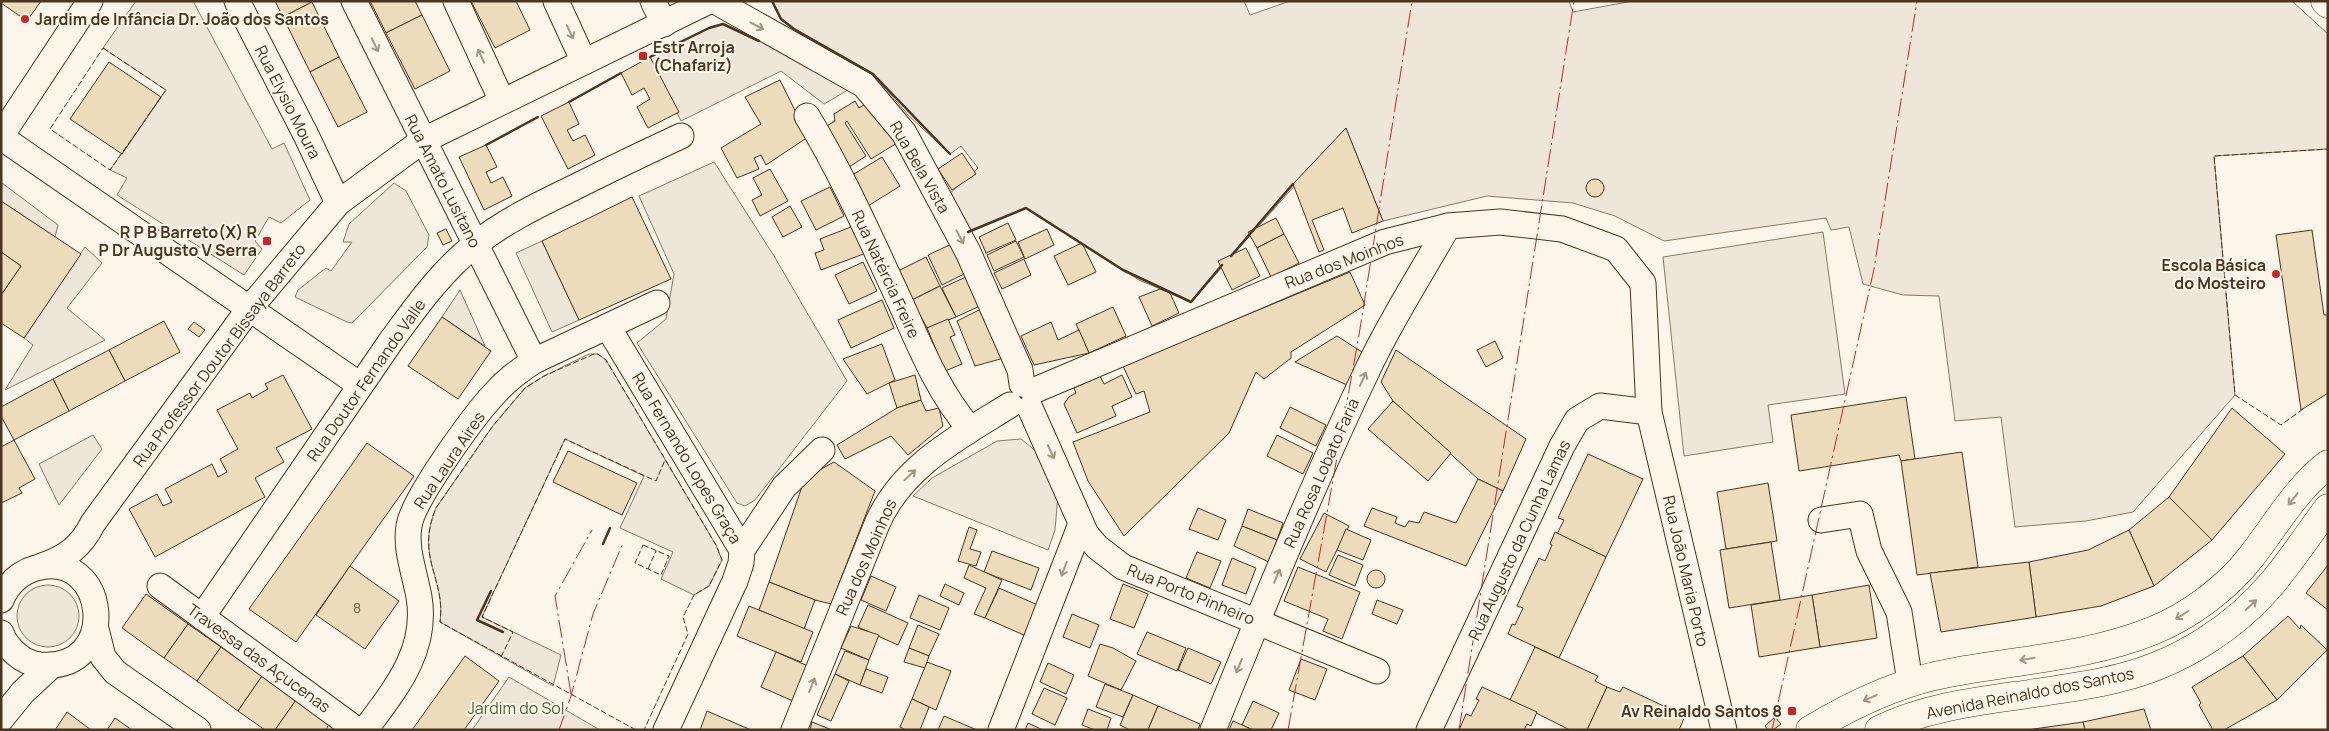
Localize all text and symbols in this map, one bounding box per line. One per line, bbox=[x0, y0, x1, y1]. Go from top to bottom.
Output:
place label: Jardim de Infância Dr. João dos Santos bbox=[35, 8, 329, 30]
marker: Jardim de Infância Dr. João dos Santos bbox=[19, 13, 31, 25]
one-way arrow bbox=[750, 21, 765, 31]
one-way arrow bbox=[566, 24, 575, 39]
place label: Estr Arroja (Chafariz) bbox=[653, 36, 735, 76]
one-way arrow bbox=[371, 37, 381, 52]
street label: Rua Elysio Moura bbox=[250, 42, 326, 162]
one-way arrow bbox=[476, 49, 486, 64]
marker: Estr Arroja (Chafariz) bbox=[637, 50, 649, 62]
street label: Rua Amato Lusitano bbox=[400, 110, 486, 252]
street label: Rua Bela Vista bbox=[885, 117, 955, 217]
street label: Rua Natércia Freire bbox=[847, 206, 925, 342]
place label: R P B Barreto(X) R P Dr Augusto V Serra bbox=[99, 221, 257, 261]
street label: Rua dos Moinhos bbox=[1281, 228, 1407, 294]
one-way arrow bbox=[955, 229, 965, 244]
marker: R P B Barreto(X) R P Dr Augusto V Serra bbox=[261, 235, 273, 247]
street label: Rua Professor Doutor Bissaya Barreto bbox=[128, 239, 310, 471]
place label: Escola Básica do Mosteiro bbox=[2161, 254, 2266, 294]
marker: Escola Básica do Mosteiro bbox=[2270, 268, 2282, 280]
street label: Rua Doutor Fernando Valle bbox=[302, 294, 430, 466]
street label: Rua Fernando Lopes Graça bbox=[627, 368, 747, 548]
one-way arrow bbox=[1359, 372, 1368, 387]
street label: Rua Rosa Lobato Faria bbox=[1278, 395, 1364, 551]
street label: Rua Laura Aires bbox=[408, 407, 490, 513]
street label: Rua Augusto da Cunha Lamas bbox=[1463, 436, 1575, 644]
one-way arrow bbox=[1046, 444, 1056, 459]
one-way arrow bbox=[903, 469, 916, 481]
one-way arrow bbox=[2288, 492, 2299, 505]
street label: Rua João Maria Porto bbox=[1658, 493, 1714, 649]
street label: Rua dos Moinhos bbox=[830, 495, 902, 619]
street label: Rua Porto Pinheiro bbox=[1124, 558, 1258, 630]
one-way arrow bbox=[1059, 561, 1068, 576]
one-way arrow bbox=[1272, 569, 1282, 584]
house number: 8 bbox=[353, 598, 361, 617]
street label: Travessa das Açucenas bbox=[183, 599, 335, 717]
one-way arrow bbox=[2244, 599, 2257, 611]
one-way arrow bbox=[2176, 610, 2190, 620]
one-way arrow bbox=[2020, 655, 2036, 665]
one-way arrow bbox=[1234, 658, 1243, 673]
street label: Avenida Reinaldo dos Santos bbox=[1924, 662, 2136, 724]
one-way arrow bbox=[808, 677, 817, 693]
one-way arrow bbox=[1863, 694, 1878, 704]
park label: Jardim do Sol bbox=[467, 697, 565, 719]
place label: Av Reinaldo Santos 8 bbox=[1621, 700, 1782, 722]
marker: Av Reinaldo Santos 8 bbox=[1786, 705, 1798, 717]

